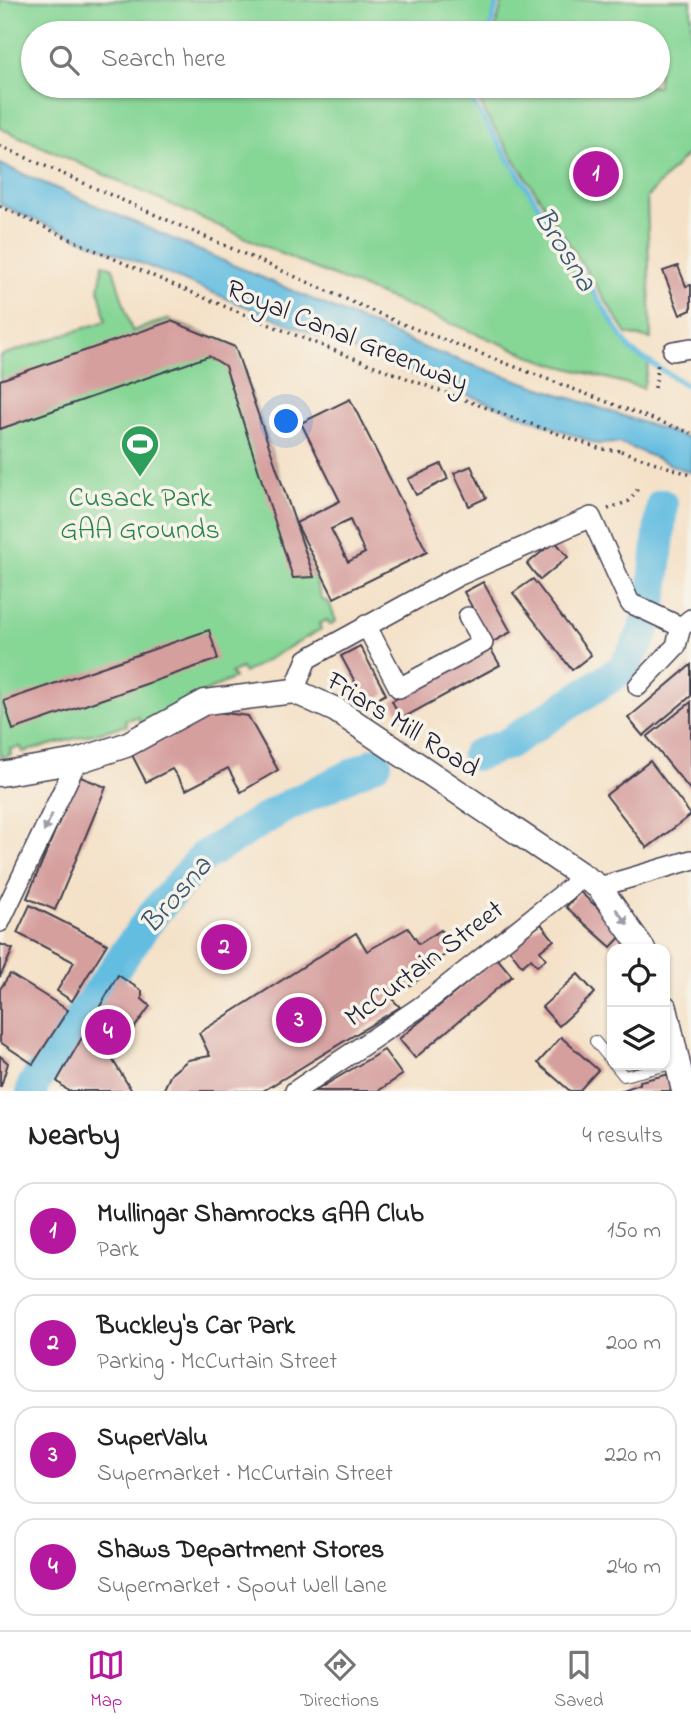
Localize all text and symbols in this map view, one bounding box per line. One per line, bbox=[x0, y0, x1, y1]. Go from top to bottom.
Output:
search box bbox=[21, 21, 670, 98]
icon: search bbox=[45, 41, 83, 79]
text: Search here bbox=[101, 41, 226, 79]
pin: 1 bbox=[573, 148, 619, 200]
water label: Brosna bbox=[521, 200, 607, 302]
street label: Royal Canal Greenway bbox=[220, 270, 474, 405]
your location bbox=[269, 404, 303, 438]
sports icon: Cusack Park GAA Grounds bbox=[119, 423, 161, 478]
place label: Cusack Park GAA Grounds bbox=[60, 479, 220, 552]
street label: Friars Mill Road bbox=[317, 662, 487, 790]
one-way arrow bbox=[42, 812, 53, 833]
water label: Brosna bbox=[131, 846, 224, 945]
street label: McCurtain Street bbox=[337, 891, 513, 1038]
one-way arrow bbox=[615, 908, 629, 926]
pin: 2 bbox=[201, 921, 247, 973]
map controls bbox=[607, 944, 670, 1070]
button: locate bbox=[607, 944, 670, 1007]
pin: 3 bbox=[276, 994, 322, 1046]
pin: 4 bbox=[85, 1006, 131, 1058]
button: layers bbox=[607, 1007, 670, 1070]
text: Nearby bbox=[28, 1115, 120, 1159]
text: 4 results bbox=[582, 1120, 663, 1153]
text: Mullingar Shamrocks GAA Club bbox=[97, 1196, 424, 1234]
text: 1 bbox=[49, 1215, 57, 1248]
text: 150 m bbox=[607, 1215, 661, 1248]
text: Park bbox=[97, 1234, 139, 1267]
text: Buckley's Car Park bbox=[97, 1308, 295, 1346]
text: 2 bbox=[47, 1327, 59, 1360]
text: 200 m bbox=[606, 1327, 661, 1360]
text: Parking · McCurtain Street bbox=[97, 1346, 337, 1379]
text: SuperValu bbox=[97, 1420, 208, 1458]
text: 3 bbox=[48, 1439, 58, 1472]
text: 220 m bbox=[605, 1439, 661, 1472]
text: Supermarket · McCurtain Street bbox=[97, 1458, 393, 1491]
text: Shaws Department Stores bbox=[97, 1532, 384, 1570]
text: 4 bbox=[48, 1551, 58, 1584]
text: 240 m bbox=[607, 1551, 661, 1584]
text: Supermarket · Spout Well Lane bbox=[97, 1570, 387, 1603]
tab: Map bbox=[87, 1646, 125, 1715]
tab: Directions bbox=[300, 1646, 379, 1715]
tab: Saved bbox=[554, 1646, 604, 1715]

